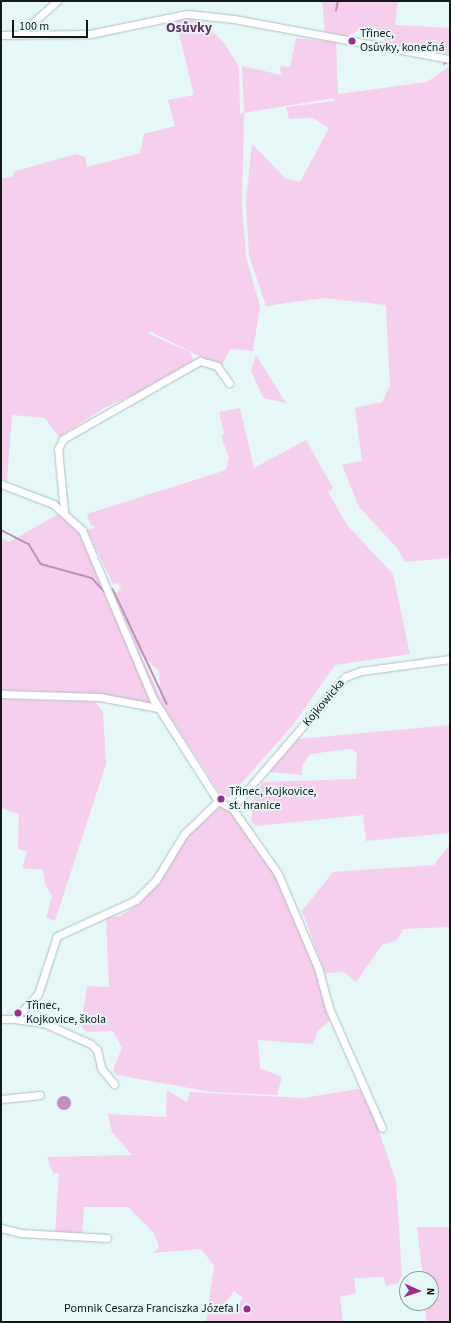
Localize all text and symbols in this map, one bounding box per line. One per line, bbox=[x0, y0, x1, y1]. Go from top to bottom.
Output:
scale bar bbox=[14, 12, 90, 38]
text: 100 m bbox=[19, 18, 49, 35]
district label: Osůvky bbox=[166, 20, 212, 36]
place label: Třinec, Osůvky, konečná bbox=[360, 27, 444, 55]
marker: Třinec, Osůvky, konečná bbox=[347, 36, 357, 46]
street label: Kojkowicka bbox=[300, 676, 348, 730]
place label: Třinec, Kojkovice, st. hranice bbox=[229, 785, 317, 813]
marker: Třinec, Kojkovice, st. hranice bbox=[216, 794, 226, 804]
place label: Třinec, Kojkovice, škola bbox=[26, 999, 106, 1027]
marker: Třinec, Kojkovice, škola bbox=[13, 1008, 23, 1018]
north arrow bbox=[399, 1271, 439, 1311]
text: N bbox=[423, 1288, 438, 1296]
place label: Pomnik Cesarza Franciszka Józefa I bbox=[64, 1302, 239, 1316]
marker: Pomnik Cesarza Franciszka Józefa I bbox=[242, 1304, 252, 1314]

